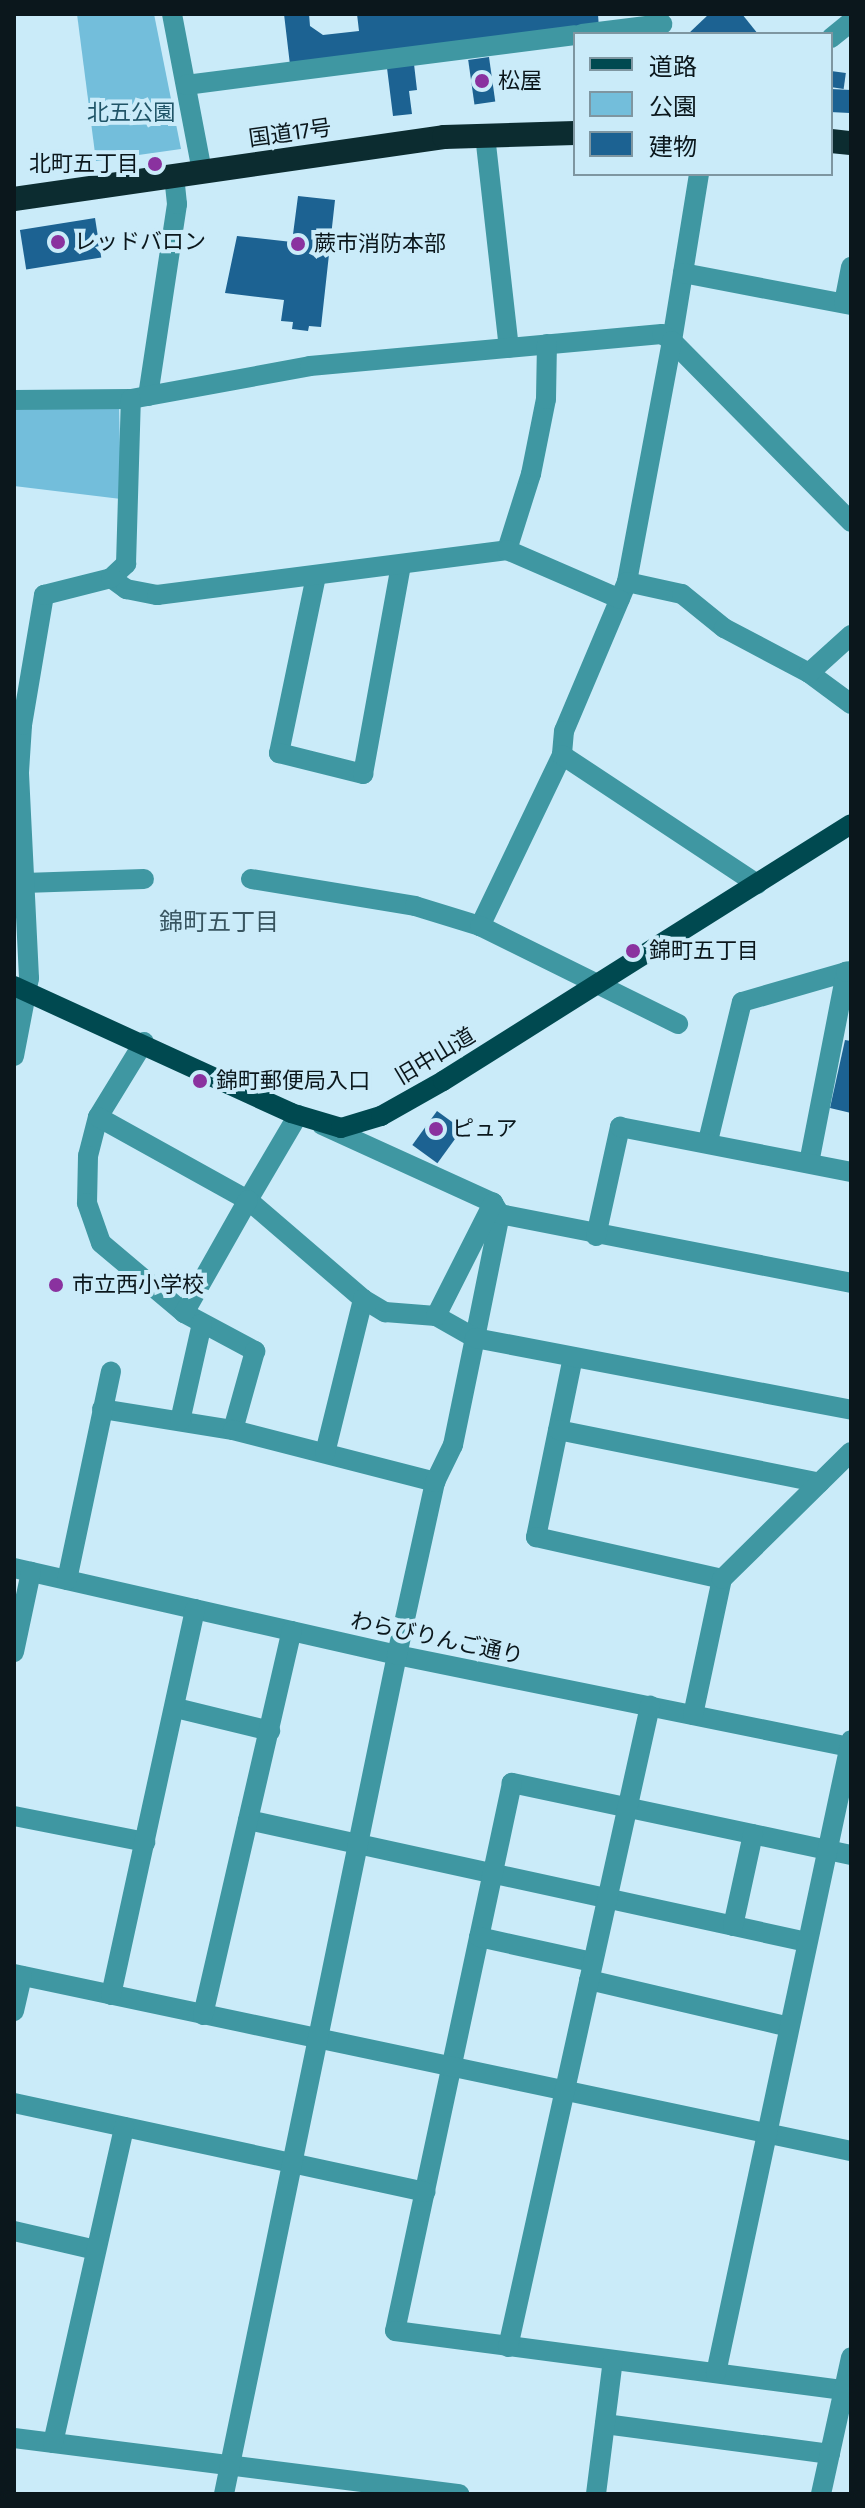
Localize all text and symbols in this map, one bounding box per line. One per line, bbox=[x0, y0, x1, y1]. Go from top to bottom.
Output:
legend bbox=[573, 32, 833, 176]
text: 道路 bbox=[649, 53, 697, 81]
place label: 松屋 bbox=[498, 68, 542, 94]
marker: 松屋 bbox=[473, 72, 491, 90]
text: 公園 bbox=[649, 93, 697, 121]
park label: 北五公園 bbox=[87, 100, 175, 126]
street label: 国道17号 bbox=[247, 114, 333, 152]
text: 建物 bbox=[649, 133, 697, 161]
place label: 北町五丁目 bbox=[29, 151, 139, 177]
marker: 北町五丁目 bbox=[146, 155, 164, 173]
place label: レッドバロン bbox=[74, 229, 206, 255]
place label: 蕨市消防本部 bbox=[314, 231, 446, 257]
marker: レッドバロン bbox=[49, 233, 67, 251]
marker: 蕨市消防本部 bbox=[289, 235, 307, 253]
district label: 錦町五丁目 bbox=[159, 909, 279, 937]
place label: 錦町五丁目 bbox=[649, 938, 759, 964]
marker: 錦町五丁目 bbox=[624, 942, 642, 960]
street label: 旧中山道 bbox=[390, 1022, 480, 1090]
place label: 錦町郵便局入口 bbox=[216, 1068, 370, 1094]
marker: 錦町郵便局入口 bbox=[191, 1072, 209, 1090]
place label: ピュア bbox=[452, 1116, 518, 1142]
marker: ピュア bbox=[427, 1120, 445, 1138]
place label: 市立西小学校 bbox=[72, 1272, 204, 1298]
marker: 市立西小学校 bbox=[47, 1276, 65, 1294]
street label: わらびりんご通り bbox=[348, 1607, 526, 1669]

